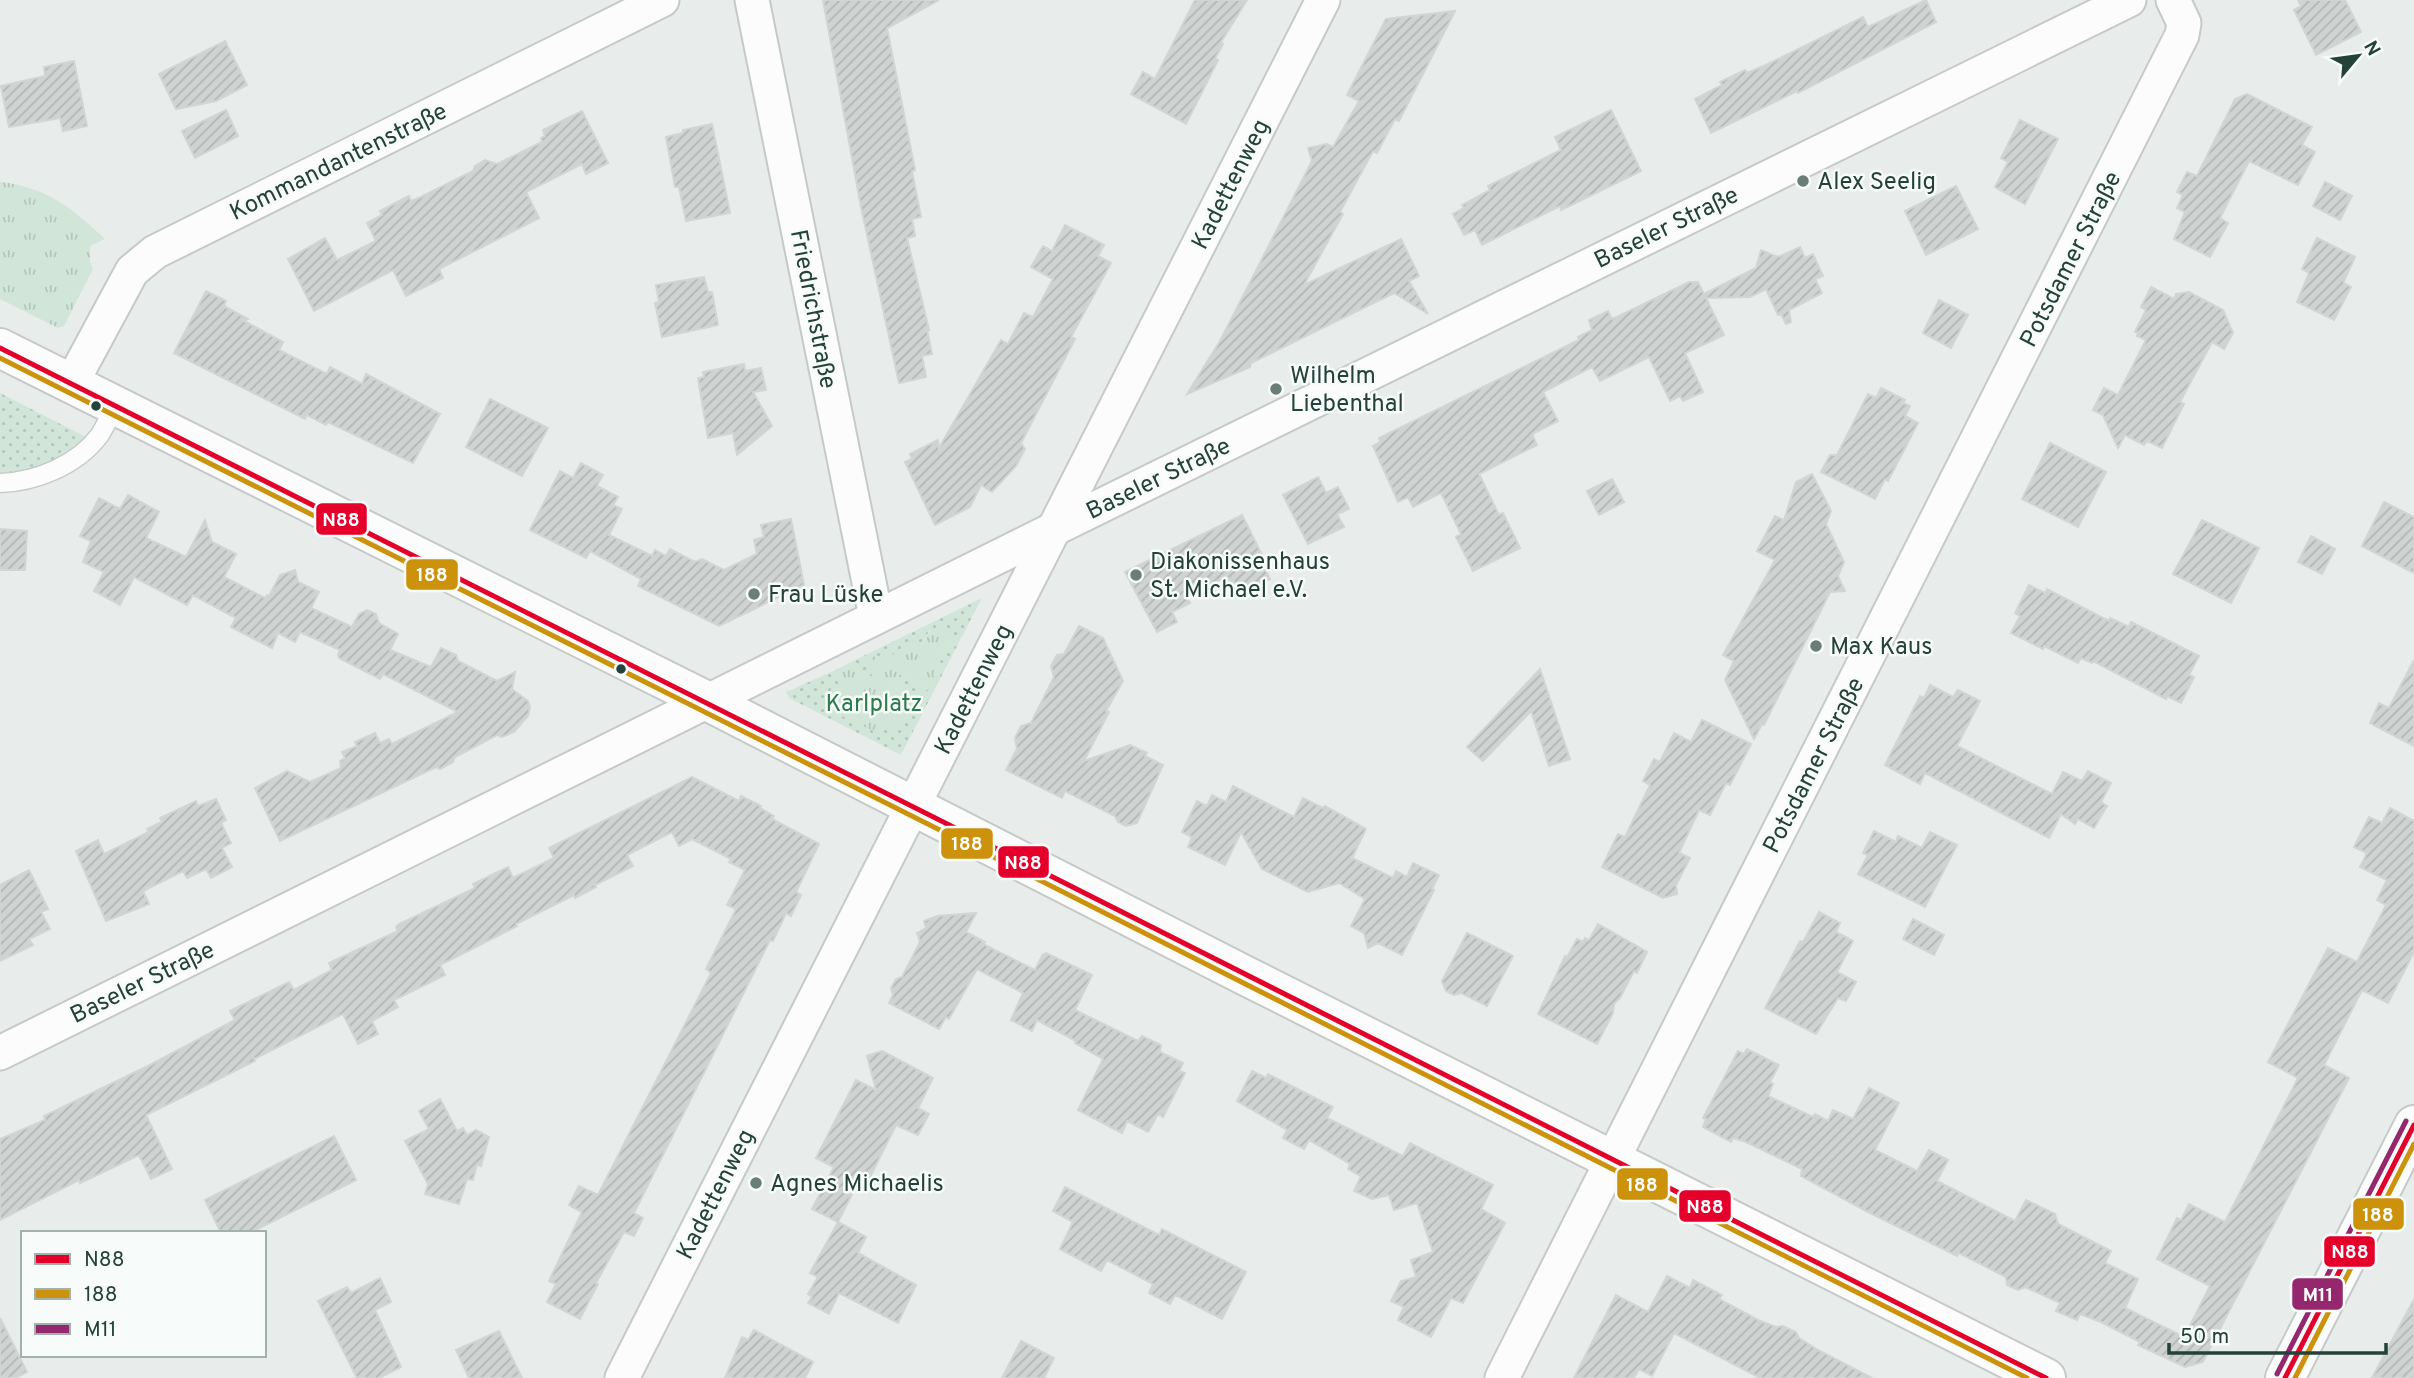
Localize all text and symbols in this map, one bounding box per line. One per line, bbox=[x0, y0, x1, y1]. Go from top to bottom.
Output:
north arrow bbox=[2323, 21, 2393, 91]
text: N bbox=[2357, 37, 2385, 61]
street label: Kommandantenstraße bbox=[225, 97, 453, 229]
street label: Kadettenweg bbox=[1186, 115, 1277, 255]
street label: Potsdamer Straße bbox=[2015, 167, 2129, 353]
place label: Alex Seelig bbox=[1817, 168, 1936, 198]
marker: Alex Seelig bbox=[1795, 173, 1811, 189]
street label: Baseler Straße bbox=[1590, 181, 1744, 277]
street label: Friedrichstraße bbox=[782, 227, 842, 391]
place label: Wilhelm Liebenthal bbox=[1290, 362, 1404, 420]
marker: Wilhelm Liebenthal bbox=[1268, 381, 1284, 397]
unlabelled marker bbox=[89, 399, 103, 413]
street label: Baseler Straße bbox=[1082, 432, 1236, 528]
line badge: N88 bbox=[315, 502, 368, 536]
text: N88 bbox=[322, 509, 360, 533]
place label: Diakonissenhaus St. Michael e.V. bbox=[1150, 548, 1330, 606]
line badge: 188 bbox=[405, 558, 459, 591]
text: 188 bbox=[416, 564, 448, 588]
marker: Diakonissenhaus St. Michael e.V. bbox=[1128, 567, 1144, 583]
place label: Frau Lüske bbox=[768, 581, 883, 611]
marker: Frau Lüske bbox=[746, 586, 762, 602]
street label: Kadettenweg bbox=[929, 620, 1020, 760]
place label: Max Kaus bbox=[1830, 633, 1932, 663]
marker: Max Kaus bbox=[1808, 638, 1824, 654]
unlabelled marker bbox=[614, 662, 628, 676]
street label: Potsdamer Straße bbox=[1758, 673, 1872, 859]
park label: Karlplatz bbox=[825, 690, 923, 720]
line badge: 188 bbox=[940, 827, 994, 860]
text: 188 bbox=[951, 833, 983, 857]
line badge: N88 bbox=[997, 845, 1050, 879]
text: N88 bbox=[1004, 852, 1042, 876]
street label: Baseler Straße bbox=[66, 936, 220, 1032]
street label: Kadettenweg bbox=[671, 1125, 762, 1265]
line badge: 188 bbox=[1616, 1167, 1669, 1201]
place label: Agnes Michaelis bbox=[770, 1170, 944, 1200]
text: 188 bbox=[1626, 1174, 1658, 1198]
marker: Agnes Michaelis bbox=[748, 1175, 764, 1191]
line badge: N88 bbox=[1678, 1189, 1732, 1223]
text: N88 bbox=[1686, 1196, 1724, 1220]
line badge: 188 bbox=[2352, 1197, 2405, 1231]
text: 188 bbox=[2362, 1204, 2394, 1228]
legend bbox=[21, 1231, 266, 1357]
line badge: N88 bbox=[2323, 1235, 2376, 1268]
text: N88 bbox=[2331, 1241, 2369, 1265]
text: N88 bbox=[84, 1247, 125, 1274]
line badge: M11 bbox=[2291, 1277, 2344, 1311]
text: 188 bbox=[84, 1282, 118, 1309]
text: M11 bbox=[2303, 1284, 2333, 1308]
scale bar bbox=[2169, 1312, 2386, 1356]
text: M11 bbox=[84, 1317, 117, 1344]
text: 50 m bbox=[2180, 1324, 2229, 1351]

